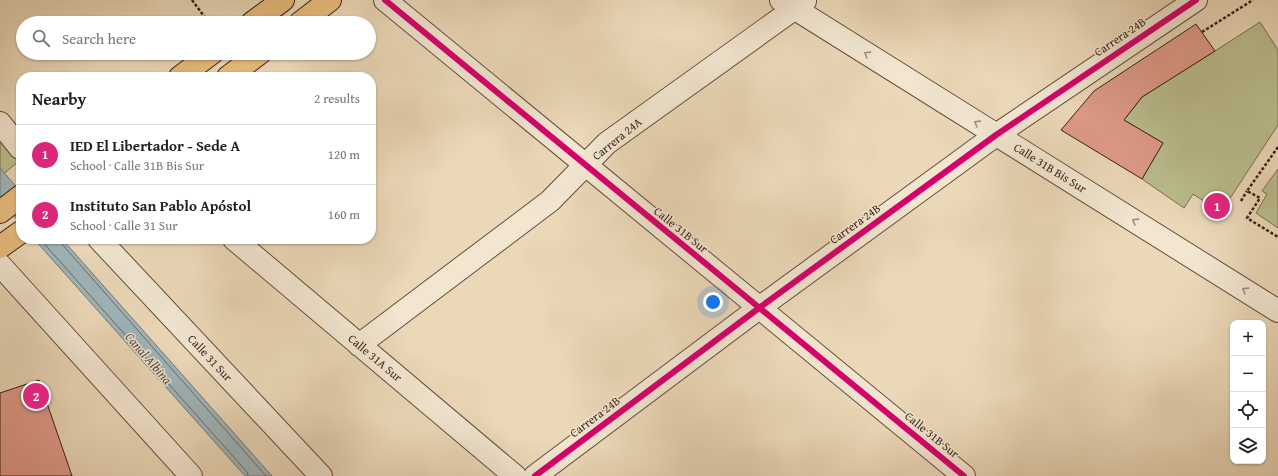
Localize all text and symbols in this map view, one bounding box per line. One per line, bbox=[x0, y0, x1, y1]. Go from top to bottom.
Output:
street label: Carrera 24B bbox=[1090, 13, 1149, 60]
search box bbox=[16, 16, 376, 60]
icon: search bbox=[30, 27, 52, 49]
text: Search here bbox=[62, 28, 136, 49]
one-way arrow bbox=[864, 51, 871, 59]
text: Nearby bbox=[32, 86, 86, 111]
text: 2 results bbox=[314, 89, 360, 108]
street label: Carrera 24A bbox=[588, 113, 646, 164]
one-way arrow bbox=[974, 120, 981, 128]
text: IED El Libertador - Sede A bbox=[70, 135, 240, 156]
street label: Calle 31B Bis Sur bbox=[1011, 138, 1090, 197]
text: 1 bbox=[42, 145, 48, 164]
text: 120 m bbox=[328, 145, 360, 164]
text: School · Calle 31B Bis Sur bbox=[70, 156, 204, 175]
pin: 1 bbox=[1204, 191, 1230, 221]
text: Instituto San Pablo Apóstol bbox=[70, 195, 251, 216]
street label: Carrera 24B bbox=[826, 199, 884, 248]
street label: Calle 31B Sur bbox=[651, 202, 712, 257]
text: 2 bbox=[42, 205, 48, 224]
text: 160 m bbox=[328, 205, 360, 224]
text: School · Calle 31 Sur bbox=[70, 216, 178, 235]
one-way arrow bbox=[1132, 219, 1139, 226]
one-way arrow bbox=[1242, 288, 1249, 295]
your location bbox=[703, 292, 723, 312]
map controls bbox=[1230, 320, 1266, 464]
button: + bbox=[1230, 320, 1266, 356]
water label: Canal Albina bbox=[121, 328, 177, 388]
street label: Calle 31 Sur bbox=[184, 330, 237, 385]
street label: Calle 31A Sur bbox=[345, 330, 406, 385]
button: − bbox=[1230, 356, 1266, 392]
pin: 2 bbox=[23, 381, 49, 411]
street label: Carrera 24B bbox=[566, 392, 624, 441]
button: locate bbox=[1230, 392, 1266, 428]
street label: Calle 31B Sur bbox=[902, 407, 963, 462]
button: layers bbox=[1230, 428, 1266, 464]

